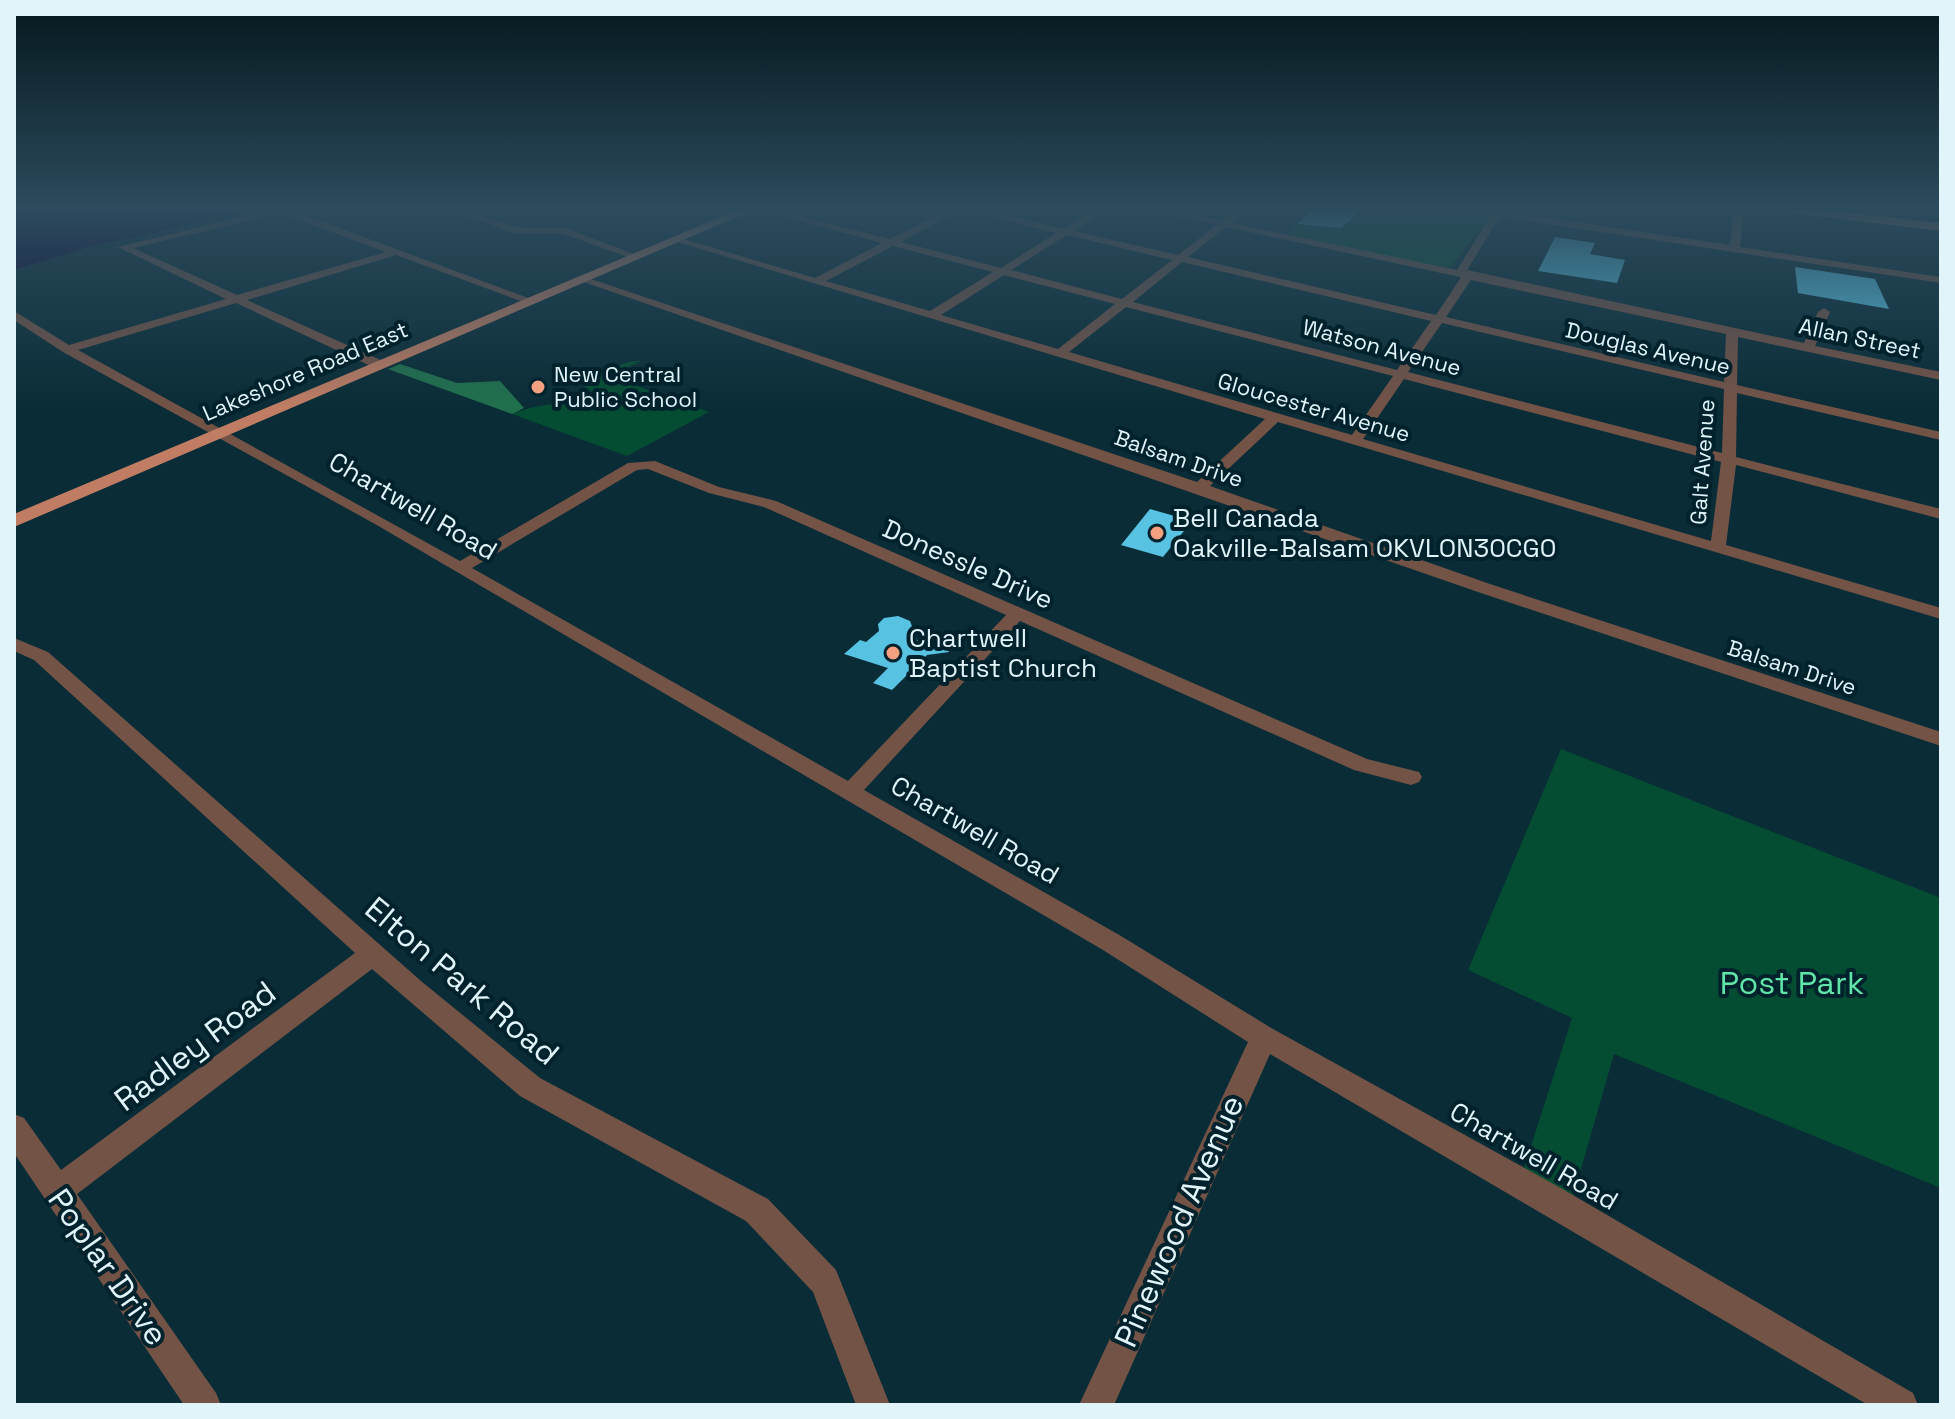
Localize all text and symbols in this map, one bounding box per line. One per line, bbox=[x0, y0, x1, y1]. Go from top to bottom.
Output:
street label: Allan Street bbox=[1797, 311, 1923, 365]
street label: Watson Avenue bbox=[1300, 312, 1464, 382]
street label: Lakeshore Road East bbox=[198, 315, 412, 427]
street label: Douglas Avenue bbox=[1563, 315, 1733, 381]
place label: New Central Public School bbox=[554, 360, 697, 413]
street label: Gloucester Avenue bbox=[1215, 366, 1413, 448]
marker: New Central Public School bbox=[529, 378, 547, 396]
street label: Galt Avenue bbox=[1684, 398, 1720, 526]
street label: Balsam Drive bbox=[1111, 423, 1247, 493]
street label: Chartwell Road bbox=[323, 444, 503, 568]
place label: Bell Canada Oakville-Balsam OKVLON30CG0 bbox=[1173, 501, 1556, 565]
street label: Donessle Drive bbox=[878, 511, 1058, 617]
marker: Bell Canada Oakville-Balsam OKVLON30CG0 bbox=[1148, 524, 1166, 542]
place label: Chartwell Baptist Church bbox=[909, 621, 1097, 685]
street label: Balsam Drive bbox=[1724, 633, 1860, 701]
marker: Chartwell Baptist Church bbox=[884, 644, 902, 662]
street label: Chartwell Road bbox=[885, 768, 1065, 892]
street label: Elton Park Road bbox=[357, 888, 567, 1074]
park label: Post Park bbox=[1720, 963, 1864, 1003]
street label: Radley Road bbox=[106, 972, 284, 1120]
street label: Pinewood Avenue bbox=[1105, 1089, 1253, 1353]
street label: Chartwell Road bbox=[1444, 1094, 1624, 1218]
street label: Poplar Drive bbox=[39, 1181, 177, 1353]

